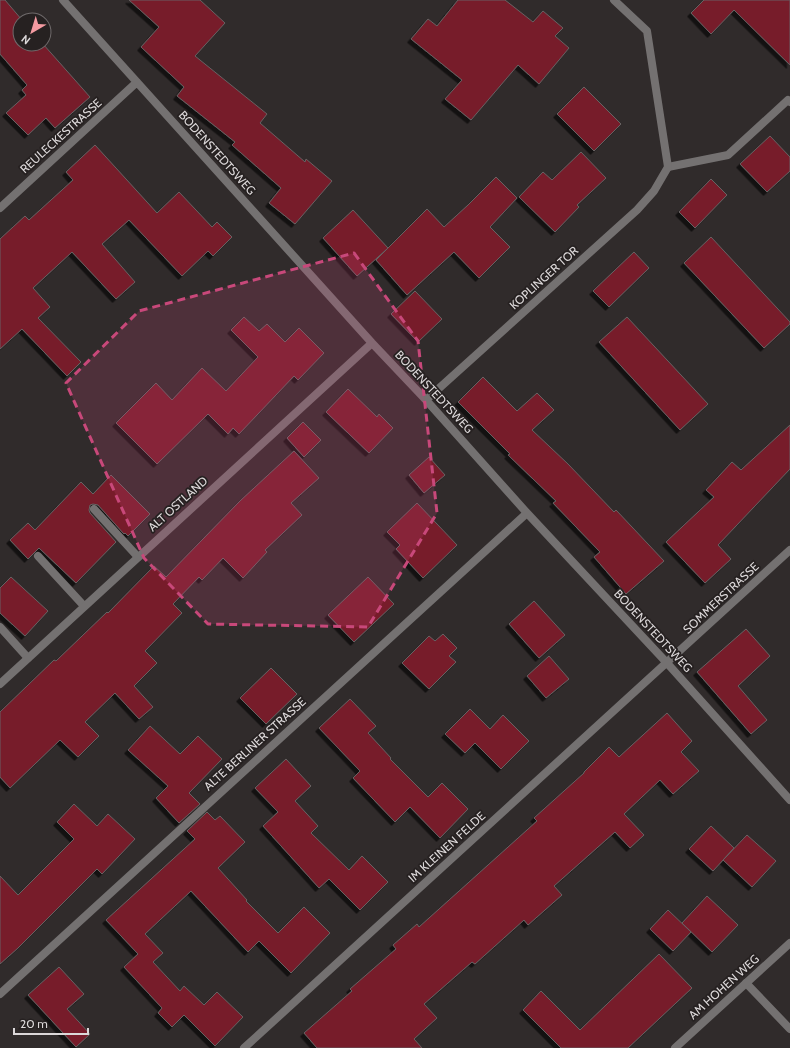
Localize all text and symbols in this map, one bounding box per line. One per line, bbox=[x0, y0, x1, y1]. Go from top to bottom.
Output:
north arrow bbox=[12, 12, 52, 52]
text: N bbox=[18, 32, 33, 48]
street label: REULECKESTRASSE bbox=[17, 95, 105, 176]
street label: BODENSTEDTSWEG bbox=[176, 108, 259, 198]
street label: KOPLINGER TOR bbox=[506, 242, 582, 312]
street label: BODENSTEDTSWEG bbox=[392, 347, 477, 436]
street label: ALT OSTLAND bbox=[145, 473, 211, 534]
street label: SOMMERSTRASSE bbox=[680, 558, 762, 637]
street label: BODENSTEDTSWEG bbox=[611, 586, 696, 675]
street label: ALTE BERLINER STRASSE bbox=[201, 694, 309, 793]
street label: IM KLEINEN FELDE bbox=[405, 808, 489, 885]
street label: AM HOHEN WEG bbox=[685, 951, 762, 1022]
scale bar bbox=[14, 1010, 88, 1036]
text: 20 m bbox=[20, 1016, 48, 1031]

